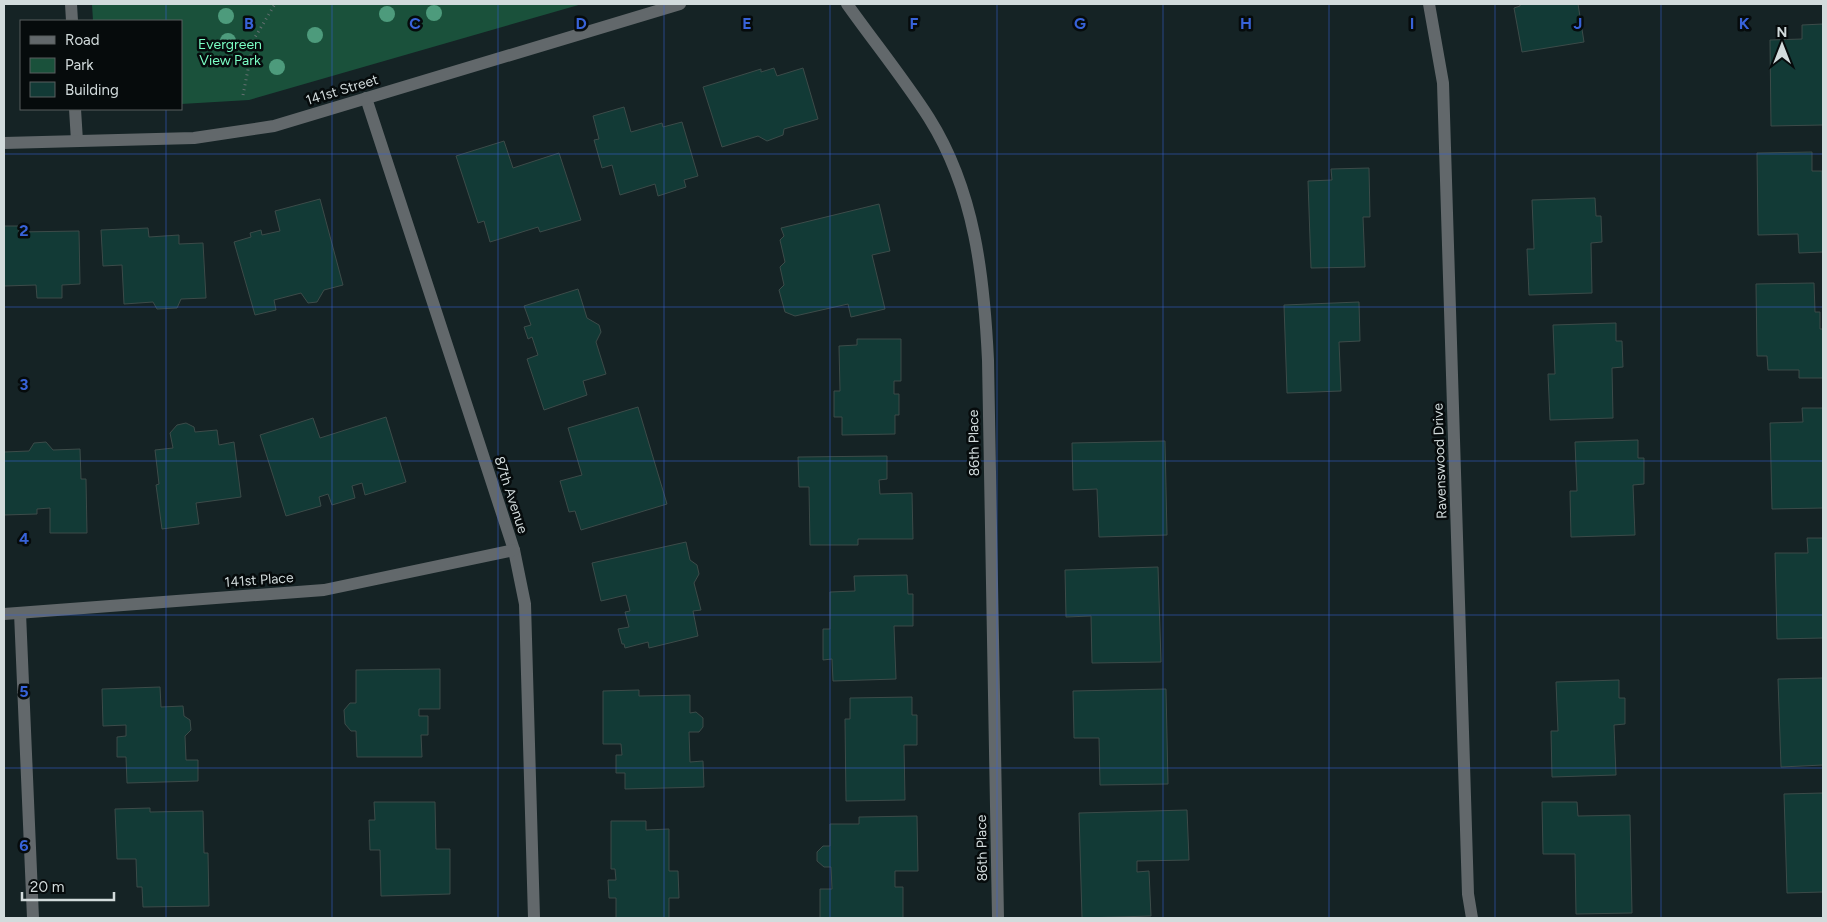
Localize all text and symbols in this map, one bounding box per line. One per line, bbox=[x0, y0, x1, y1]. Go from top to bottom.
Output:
text: B bbox=[244, 14, 254, 33]
text: C bbox=[409, 14, 421, 33]
text: D bbox=[575, 14, 587, 33]
text: E bbox=[742, 14, 752, 33]
text: F bbox=[910, 14, 919, 33]
text: G bbox=[1074, 14, 1086, 33]
text: H bbox=[1240, 14, 1252, 33]
text: I bbox=[1410, 14, 1414, 33]
text: J bbox=[1574, 14, 1582, 33]
text: K bbox=[1739, 14, 1750, 33]
legend bbox=[20, 20, 182, 110]
north arrow bbox=[1757, 20, 1807, 70]
text: N bbox=[1777, 24, 1787, 41]
text: Road bbox=[65, 31, 100, 49]
park label: Evergreen View Park bbox=[198, 36, 262, 69]
text: Park bbox=[65, 56, 94, 74]
street label: 141st Street bbox=[304, 71, 380, 109]
text: Building bbox=[65, 81, 119, 99]
text: 2 bbox=[19, 221, 29, 240]
text: 3 bbox=[20, 375, 29, 394]
street label: Ravenswood Drive bbox=[1429, 402, 1451, 519]
street label: 86th Place bbox=[965, 409, 983, 476]
street label: 87th Avenue bbox=[491, 454, 532, 536]
text: 4 bbox=[19, 529, 29, 548]
street label: 141st Place bbox=[224, 569, 294, 591]
text: 5 bbox=[19, 682, 29, 701]
street label: 86th Place bbox=[973, 814, 991, 881]
text: 6 bbox=[19, 836, 29, 855]
scale bar bbox=[22, 870, 115, 902]
text: 20 m bbox=[30, 878, 64, 896]

